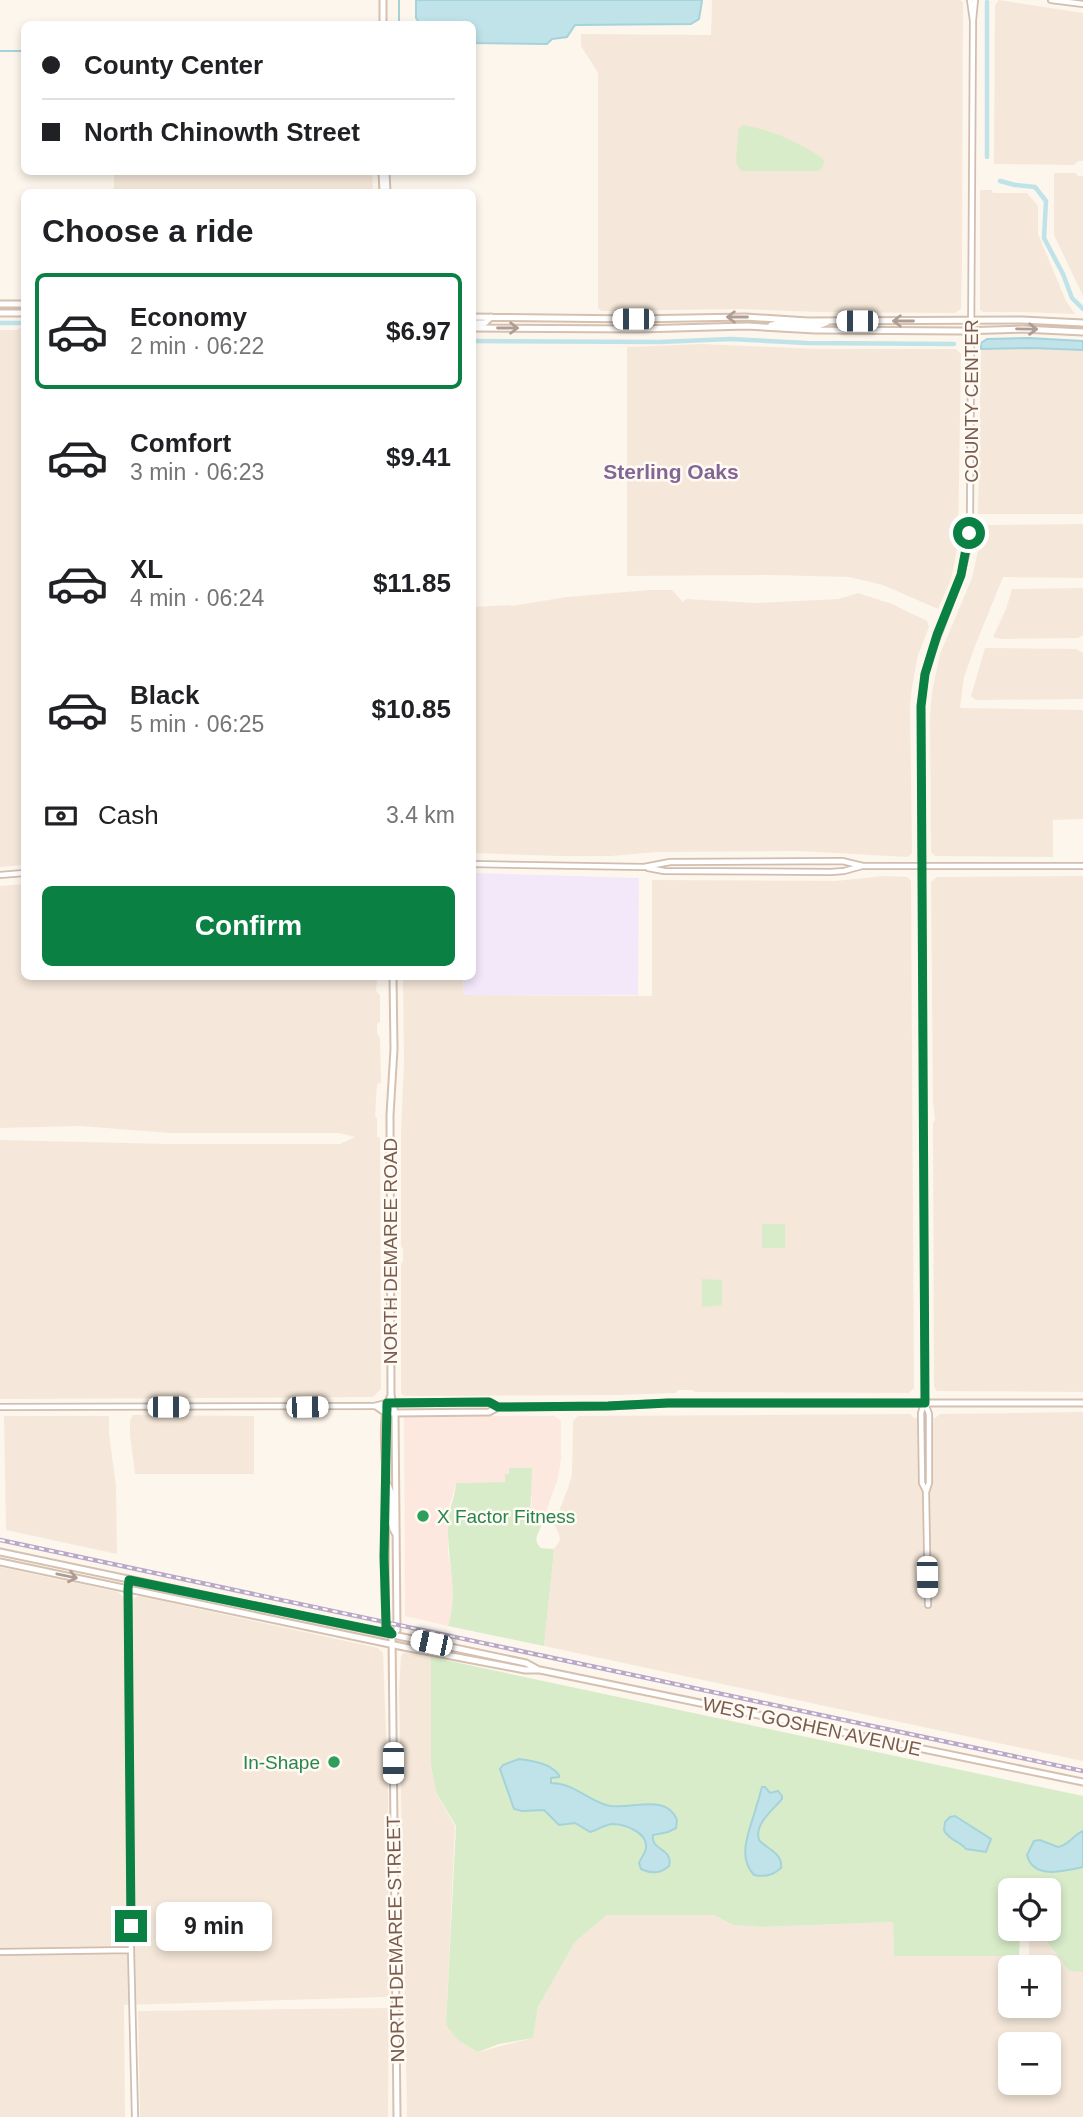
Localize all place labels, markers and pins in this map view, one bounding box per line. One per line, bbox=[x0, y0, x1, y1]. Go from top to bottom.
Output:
place label: X Factor Fitness bbox=[437, 1506, 575, 1527]
marker: X Factor Fitness bbox=[415, 1508, 431, 1524]
place label: In-Shape bbox=[243, 1752, 320, 1773]
marker: In-Shape bbox=[326, 1754, 342, 1770]

